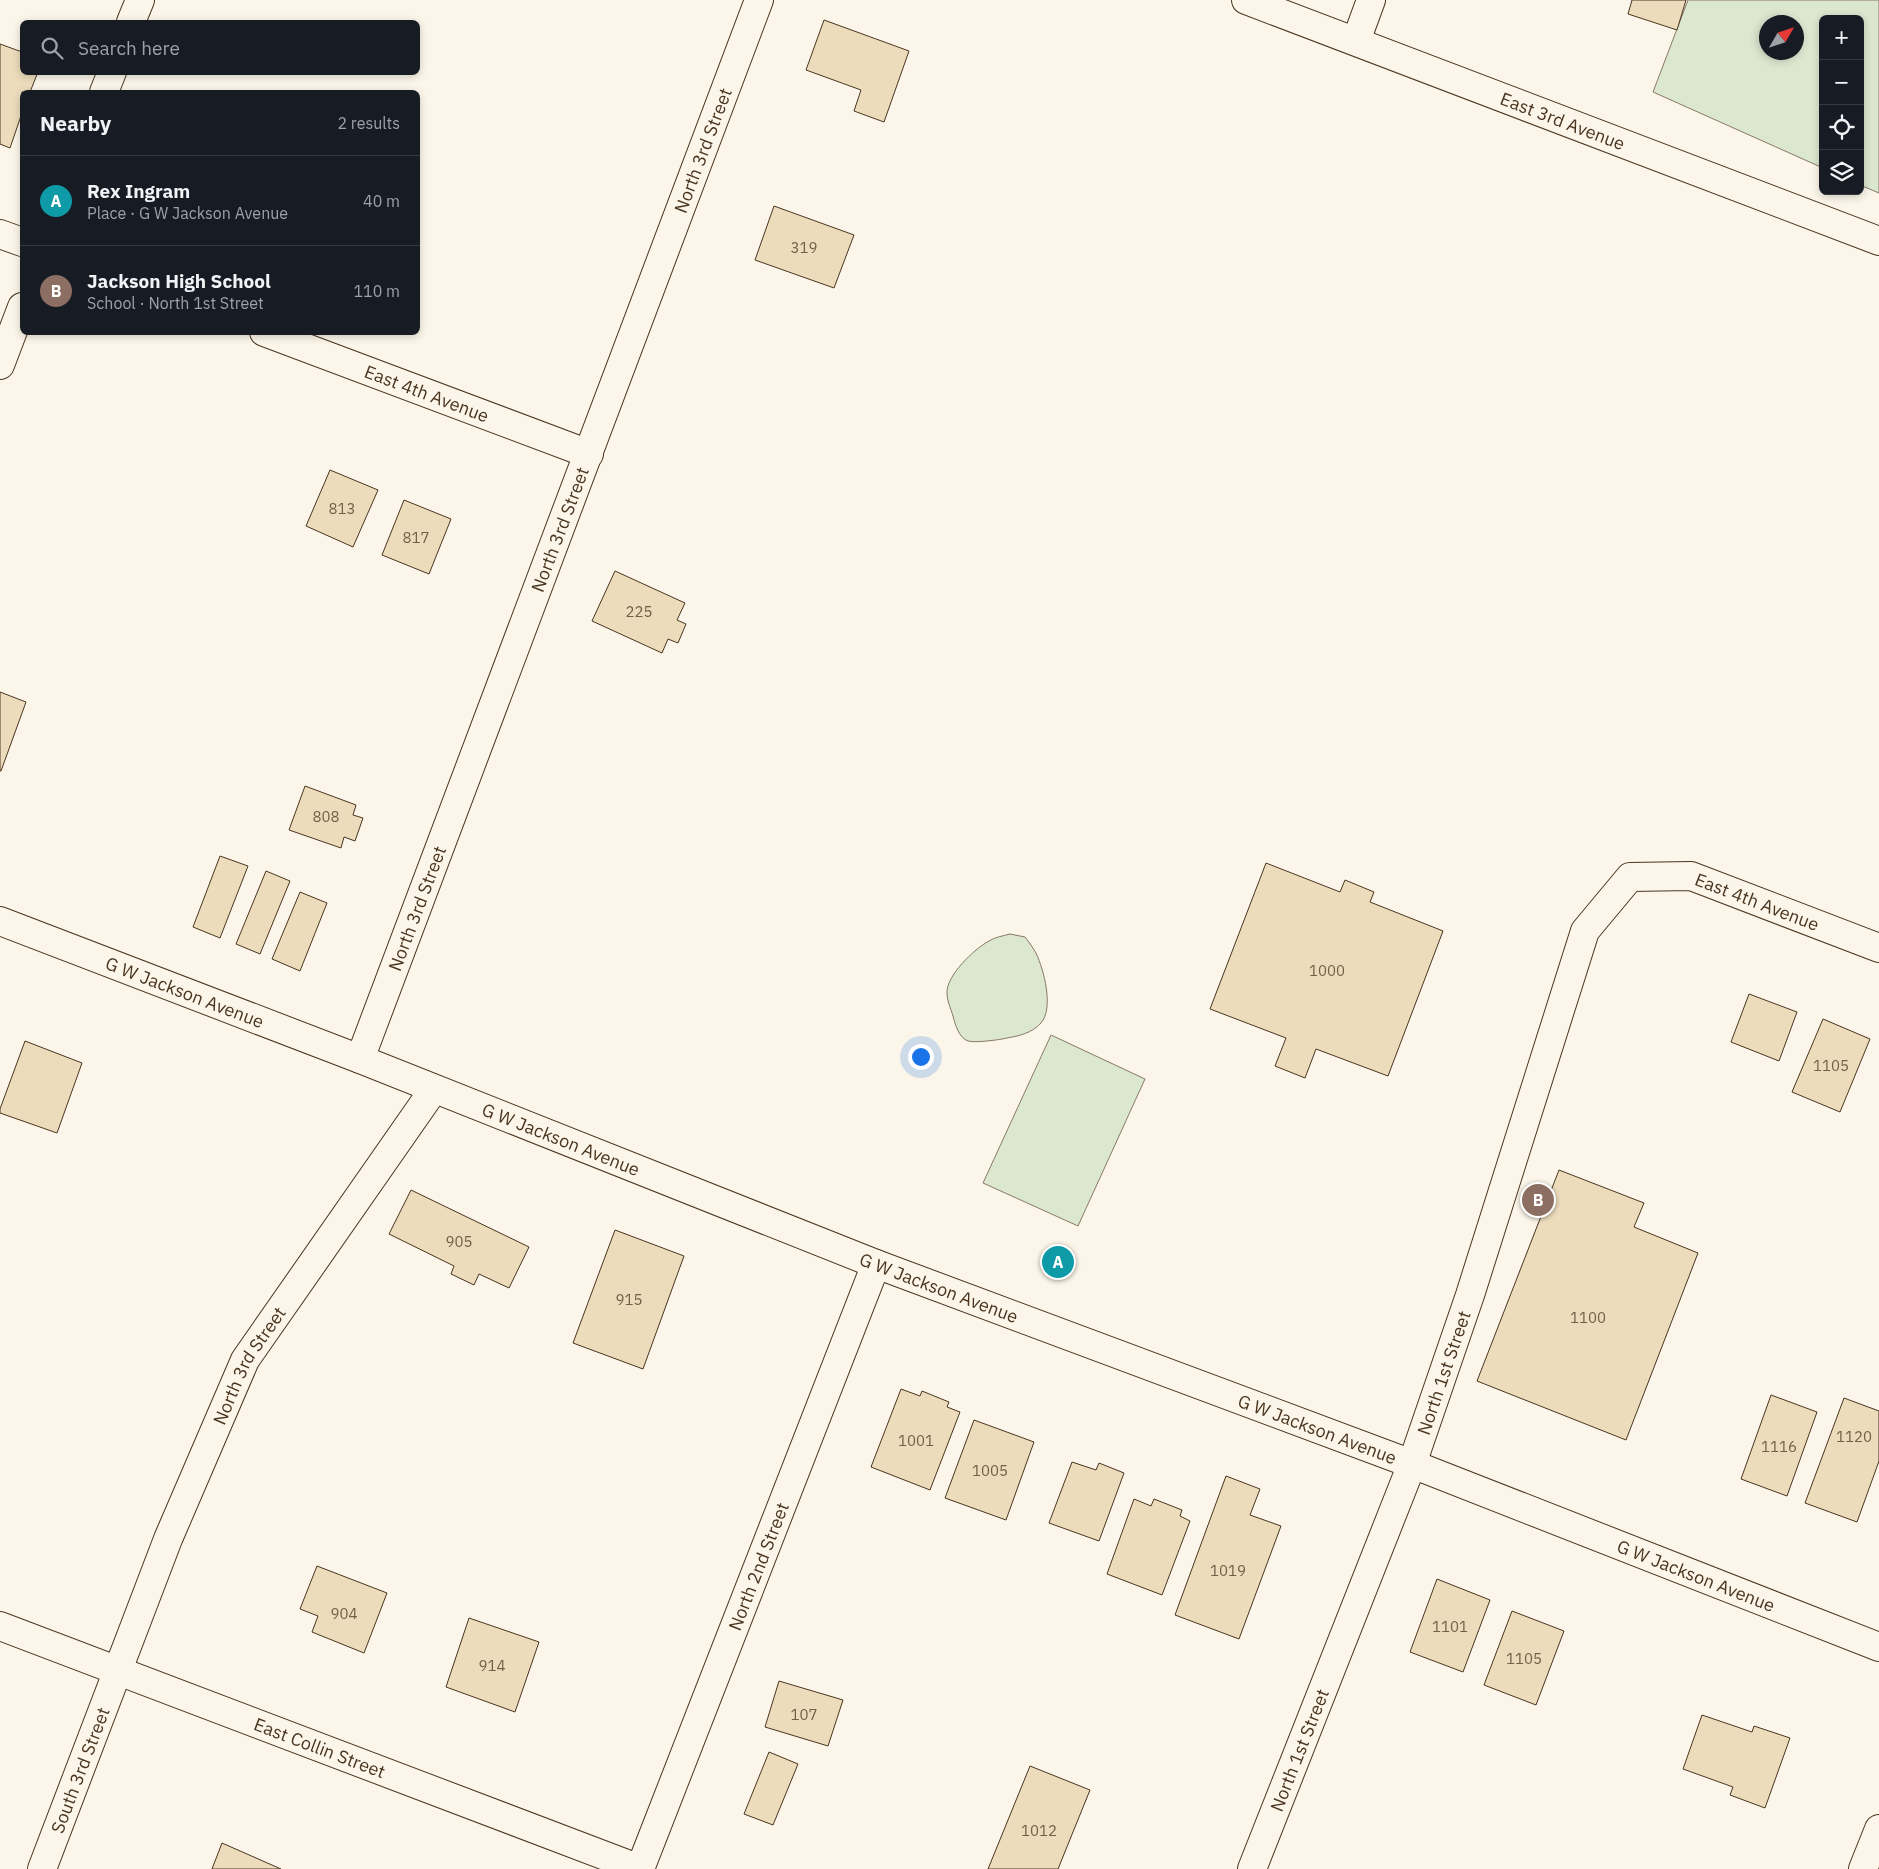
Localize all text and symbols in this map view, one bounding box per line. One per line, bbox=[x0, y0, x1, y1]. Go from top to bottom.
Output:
north arrow bbox=[1759, 15, 1804, 60]
map controls bbox=[1819, 15, 1864, 195]
button: + bbox=[1819, 15, 1864, 60]
search box bbox=[20, 20, 420, 75]
icon: search bbox=[38, 34, 66, 62]
text: Search here bbox=[78, 36, 180, 60]
button: − bbox=[1819, 60, 1864, 105]
street label: North 3rd Street bbox=[668, 85, 736, 216]
street label: East 3rd Avenue bbox=[1497, 86, 1628, 155]
button: locate bbox=[1819, 105, 1864, 150]
text: Nearby bbox=[40, 109, 111, 137]
text: 2 results bbox=[337, 113, 400, 133]
button: layers bbox=[1819, 150, 1864, 195]
text: Rex Ingram bbox=[87, 179, 190, 203]
text: A bbox=[51, 191, 61, 211]
text: 40 m bbox=[363, 191, 400, 211]
text: Place · G W Jackson Avenue bbox=[87, 203, 288, 223]
house number: 319 bbox=[790, 238, 818, 257]
text: Jackson High School bbox=[87, 269, 271, 293]
text: B bbox=[51, 281, 61, 301]
text: 110 m bbox=[353, 281, 400, 301]
text: School · North 1st Street bbox=[87, 293, 264, 313]
street label: East 4th Avenue bbox=[361, 359, 492, 427]
street label: North 3rd Street bbox=[526, 464, 594, 595]
house number: 813 bbox=[328, 499, 356, 518]
house number: 817 bbox=[402, 528, 430, 547]
house number: 225 bbox=[625, 602, 653, 621]
house number: 808 bbox=[312, 807, 340, 826]
street label: North 3rd Street bbox=[383, 843, 451, 974]
street label: East 4th Avenue bbox=[1692, 867, 1823, 936]
street label: G W Jackson Avenue bbox=[102, 951, 267, 1033]
house number: 1000 bbox=[1309, 961, 1345, 980]
your location bbox=[908, 1044, 934, 1070]
house number: 1105 bbox=[1813, 1056, 1849, 1075]
street label: G W Jackson Avenue bbox=[479, 1097, 643, 1181]
pin: B bbox=[1522, 1181, 1554, 1219]
house number: 905 bbox=[445, 1232, 473, 1251]
pin: A bbox=[1042, 1243, 1074, 1281]
street label: G W Jackson Avenue bbox=[856, 1247, 1022, 1328]
house number: 915 bbox=[615, 1290, 643, 1309]
street label: North 3rd Street bbox=[207, 1302, 290, 1428]
street label: North 1st Street bbox=[1411, 1308, 1475, 1438]
house number: 1100 bbox=[1570, 1308, 1606, 1327]
street label: G W Jackson Avenue bbox=[1235, 1389, 1400, 1469]
house number: 1120 bbox=[1836, 1427, 1872, 1446]
house number: 1001 bbox=[898, 1431, 934, 1450]
house number: 1116 bbox=[1761, 1437, 1797, 1456]
house number: 1005 bbox=[972, 1461, 1008, 1480]
street label: North 2nd Street bbox=[723, 1499, 793, 1634]
street label: G W Jackson Avenue bbox=[1614, 1534, 1778, 1617]
house number: 1019 bbox=[1210, 1561, 1246, 1580]
house number: 904 bbox=[330, 1604, 358, 1623]
house number: 1101 bbox=[1432, 1617, 1468, 1636]
house number: 1105 bbox=[1506, 1649, 1542, 1668]
house number: 914 bbox=[478, 1656, 506, 1675]
street label: North 1st Street bbox=[1264, 1685, 1334, 1815]
street label: South 3rd Street bbox=[45, 1704, 114, 1836]
house number: 107 bbox=[790, 1705, 818, 1724]
street label: East Collin Street bbox=[251, 1712, 389, 1783]
house number: 1012 bbox=[1021, 1821, 1057, 1840]

